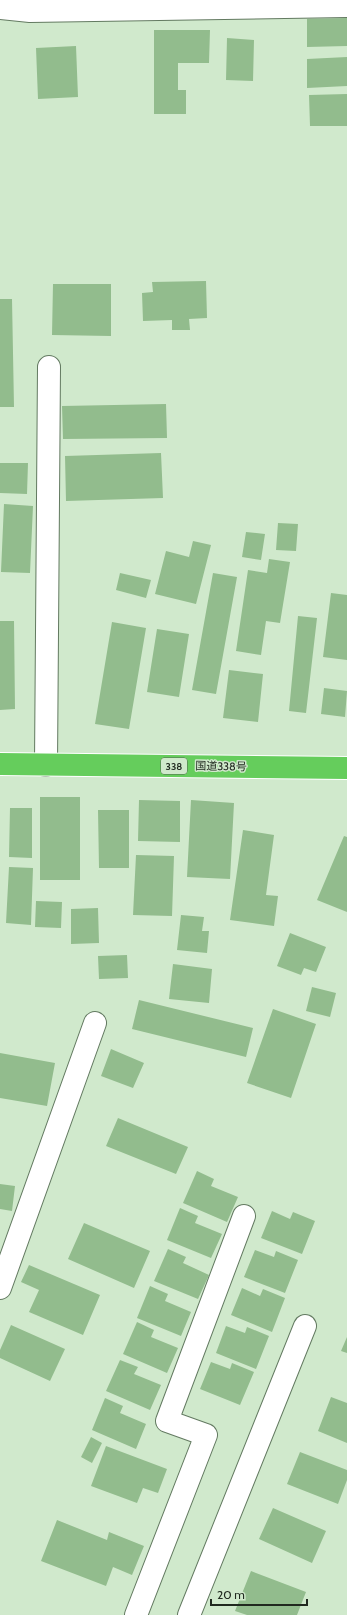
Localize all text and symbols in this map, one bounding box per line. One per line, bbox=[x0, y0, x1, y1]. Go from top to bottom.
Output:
road number: 338 bbox=[161, 758, 187, 774]
street label: 国道338号 bbox=[195, 759, 247, 773]
scale bar bbox=[211, 1581, 307, 1607]
text: 20 m bbox=[217, 1587, 245, 1602]

